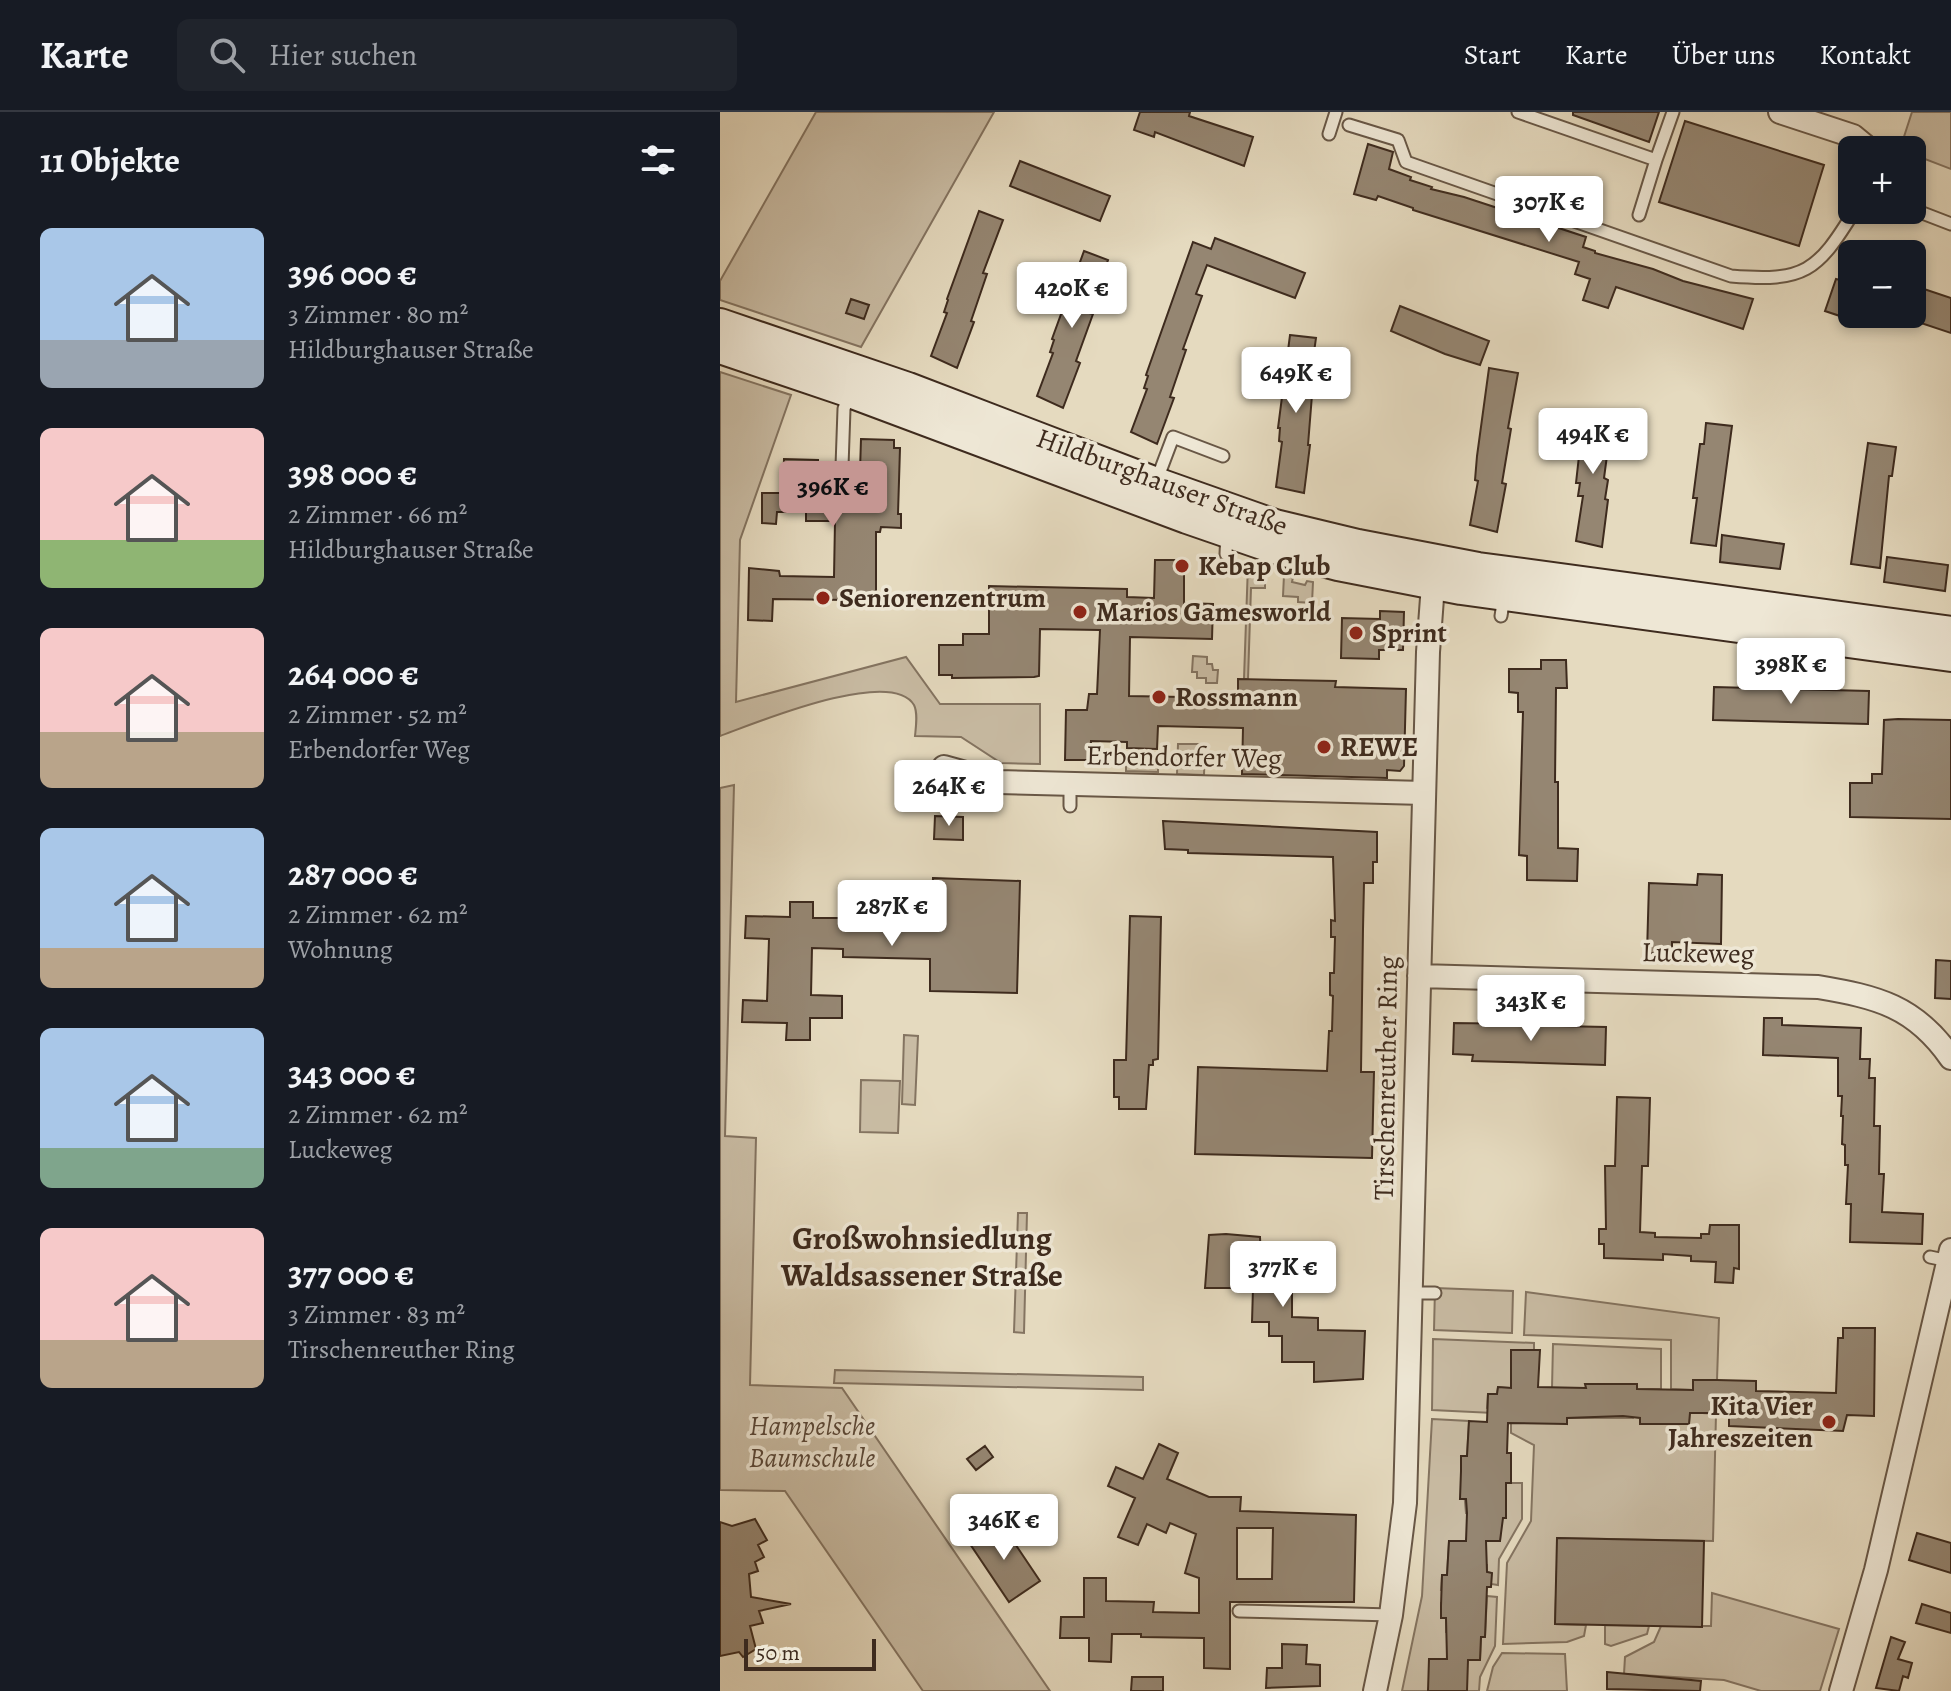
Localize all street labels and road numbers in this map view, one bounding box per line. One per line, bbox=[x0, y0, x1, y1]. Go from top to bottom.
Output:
street label: Hildburghauser Straße bbox=[1031, 419, 1293, 545]
street label: Erbendorfer Weg bbox=[1086, 736, 1282, 778]
street label: Luckeweg bbox=[1641, 933, 1755, 973]
street label: Tirschenreuther Ring bbox=[1365, 956, 1407, 1200]

